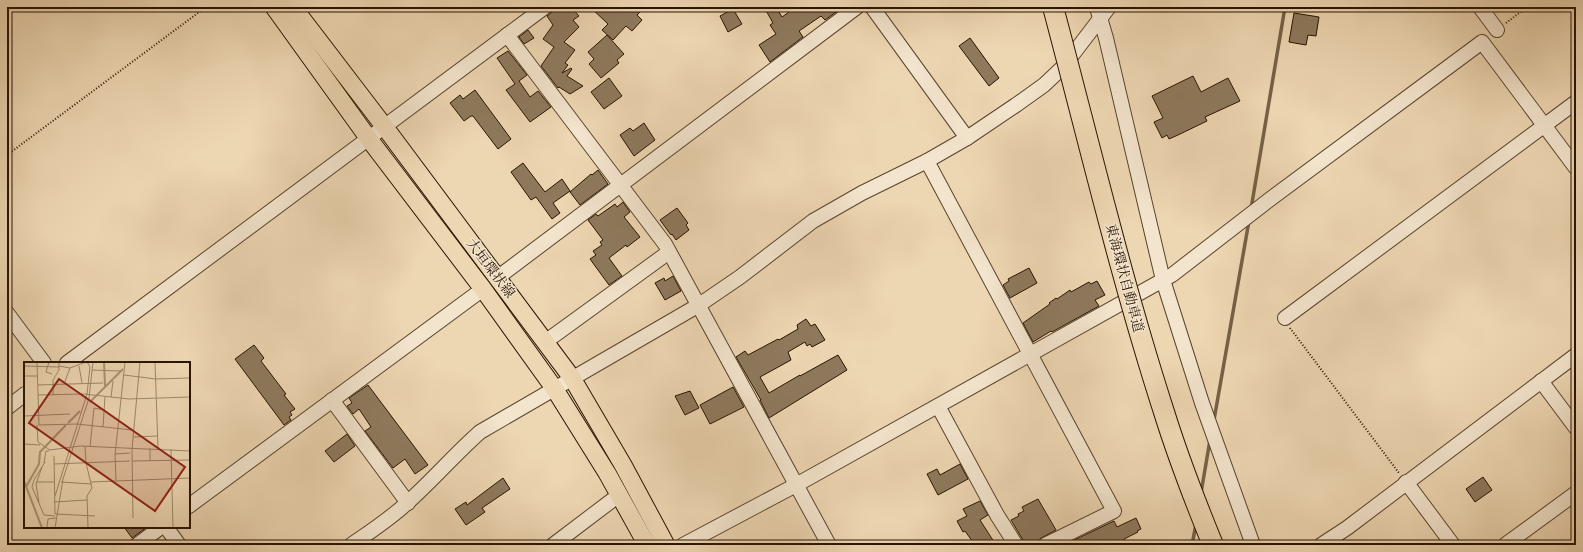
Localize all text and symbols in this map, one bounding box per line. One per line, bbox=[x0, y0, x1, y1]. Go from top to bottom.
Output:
street label: 東海環状自動車道 bbox=[1102, 222, 1147, 334]
street label: 大垣環状線 bbox=[463, 235, 518, 301]
inset map bbox=[24, 362, 190, 528]

